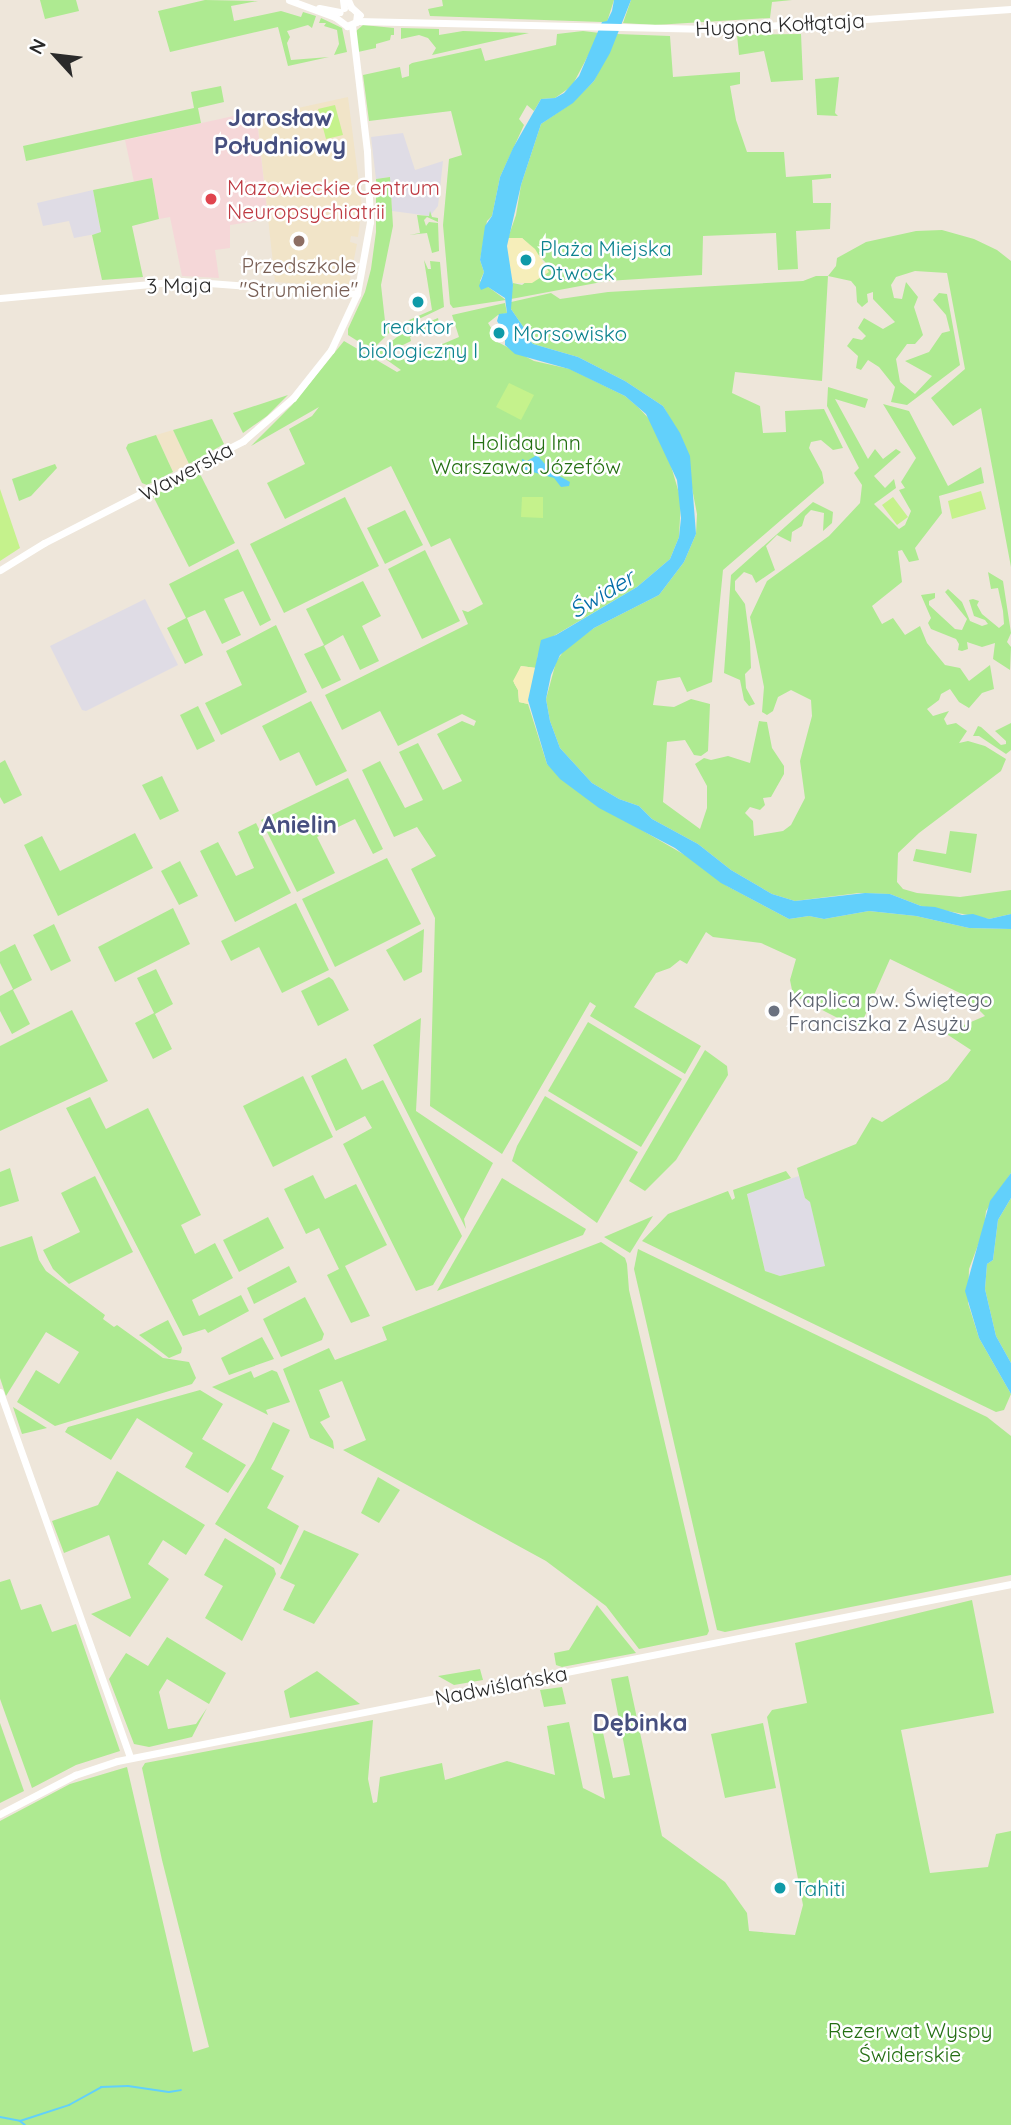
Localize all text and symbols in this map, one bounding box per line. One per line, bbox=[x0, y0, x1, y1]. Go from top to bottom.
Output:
street label: Hugona Kołłątaja bbox=[695, 7, 865, 41]
north arrow bbox=[21, 21, 91, 91]
text: N bbox=[23, 35, 51, 58]
district label: Jarosław Południowy bbox=[214, 104, 346, 160]
place label: Mazowieckie Centrum Neuropsychiatrii bbox=[227, 174, 440, 224]
marker: Mazowieckie Centrum Neuropsychiatrii bbox=[201, 189, 221, 209]
marker: Przedszkole "Strumienie" bbox=[291, 233, 307, 249]
place label: Plaża Miejska Otwock bbox=[540, 235, 672, 285]
place label: Przedszkole "Strumienie" bbox=[239, 252, 359, 302]
marker: Plaża Miejska Otwock bbox=[518, 252, 534, 268]
street label: 3 Maja bbox=[146, 272, 212, 298]
marker: reaktor biologiczny I bbox=[410, 294, 426, 310]
place label: reaktor biologiczny I bbox=[358, 313, 478, 363]
place label: Morsowisko bbox=[513, 320, 627, 346]
marker: Morsowisko bbox=[491, 325, 507, 341]
park label: Holiday Inn Warszawa Józefów bbox=[431, 429, 621, 479]
street label: Wawerska bbox=[135, 436, 237, 506]
water label: Świder bbox=[564, 564, 640, 624]
district label: Anielin bbox=[261, 811, 337, 839]
place label: Kaplica pw. Świętego Franciszka z Asyżu bbox=[788, 986, 992, 1036]
marker: Kaplica pw. Świętego Franciszka z Asyżu bbox=[766, 1003, 782, 1019]
street label: Nadwiślańska bbox=[433, 1660, 569, 1710]
district label: Dębinka bbox=[592, 1709, 688, 1737]
place label: Tahiti bbox=[794, 1875, 845, 1901]
marker: Tahiti bbox=[772, 1880, 788, 1896]
park label: Rezerwat Wyspy Świderskie bbox=[828, 2017, 992, 2067]

